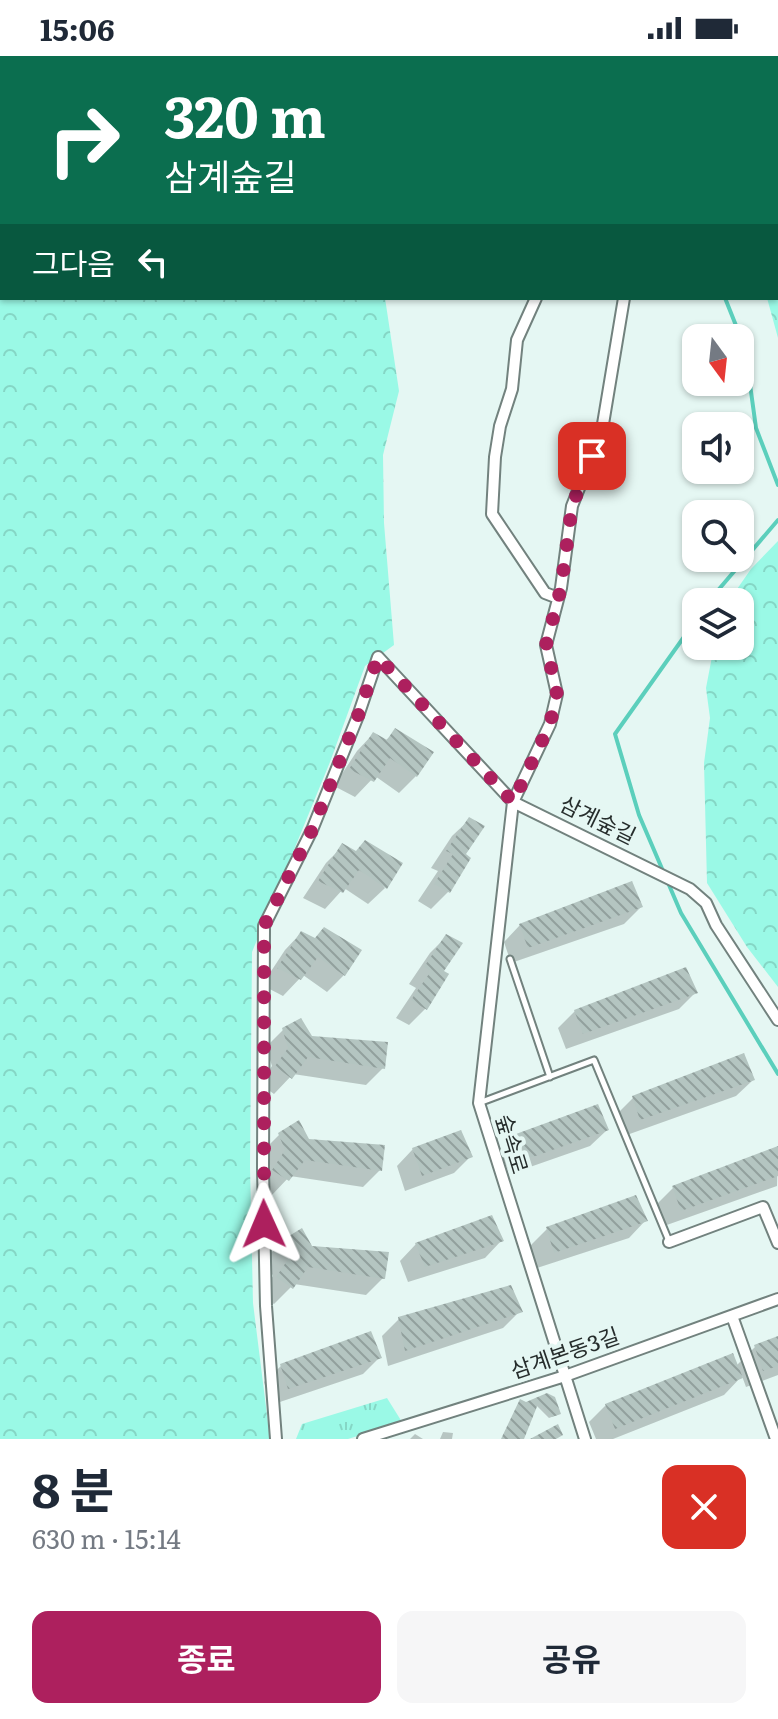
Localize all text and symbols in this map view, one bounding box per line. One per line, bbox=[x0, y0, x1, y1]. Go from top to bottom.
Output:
text: 15:06 bbox=[40, 6, 115, 50]
text: 320 m bbox=[164, 72, 326, 155]
icon: right bbox=[32, 88, 136, 192]
text: 삼계숲길 bbox=[164, 148, 296, 201]
text: 그다음 bbox=[32, 240, 115, 284]
icon: left bbox=[131, 240, 175, 284]
north arrow bbox=[682, 324, 754, 396]
map controls bbox=[682, 324, 754, 660]
button: sound bbox=[682, 412, 754, 484]
pin bbox=[558, 422, 626, 490]
icon: arrive bbox=[570, 434, 614, 478]
button: search bbox=[682, 500, 754, 572]
button: layers bbox=[682, 588, 754, 660]
street label: 삼계숲길 bbox=[555, 786, 642, 851]
street label: 숲속로 bbox=[489, 1110, 538, 1177]
position arrow bbox=[222, 1182, 306, 1266]
street label: 삼계본동3길 bbox=[506, 1318, 623, 1386]
text: 8 분 bbox=[32, 1452, 114, 1523]
button: close bbox=[662, 1465, 746, 1549]
text: 630 m · 15:14 bbox=[32, 1518, 181, 1557]
button: 종료 bbox=[32, 1611, 381, 1703]
button: 공유 bbox=[397, 1611, 746, 1703]

